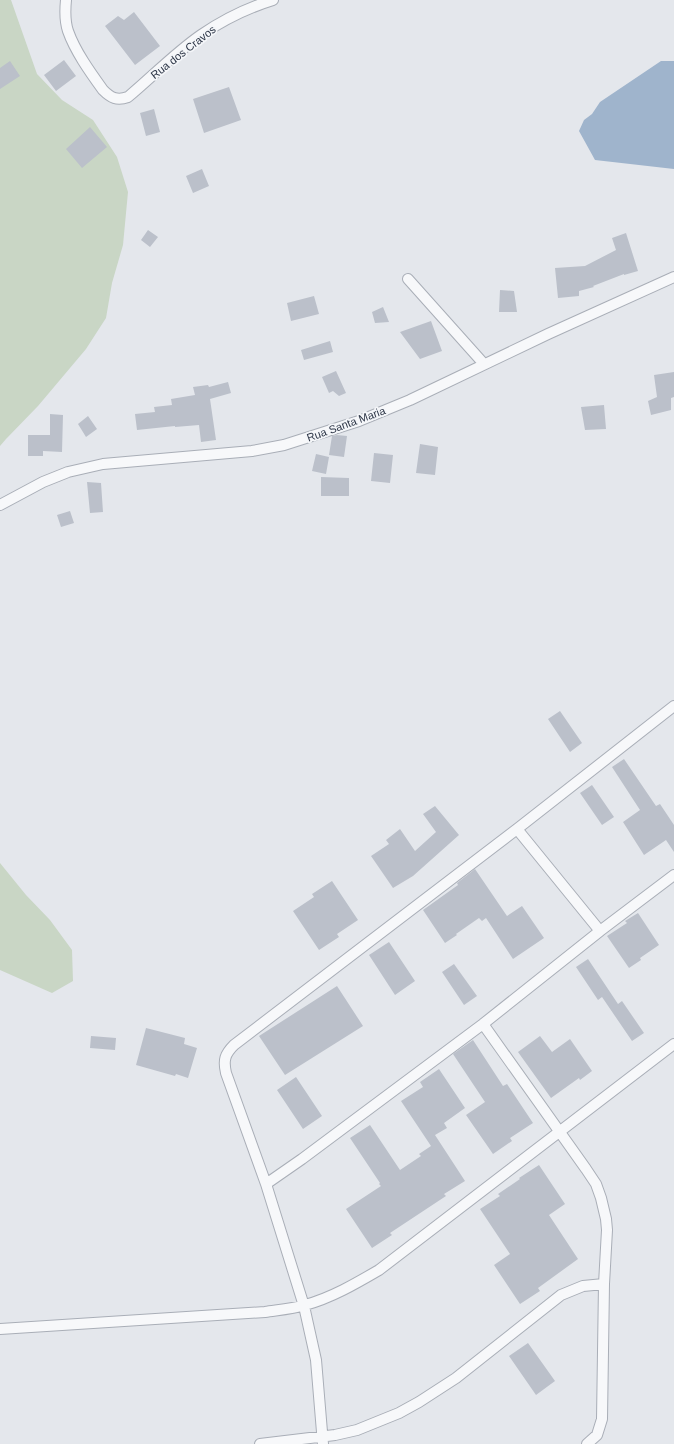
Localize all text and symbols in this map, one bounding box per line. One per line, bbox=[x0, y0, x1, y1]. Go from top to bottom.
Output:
street label: Rua dos Cravos bbox=[148, 23, 218, 81]
street label: Rua Santa Maria bbox=[305, 404, 388, 444]

